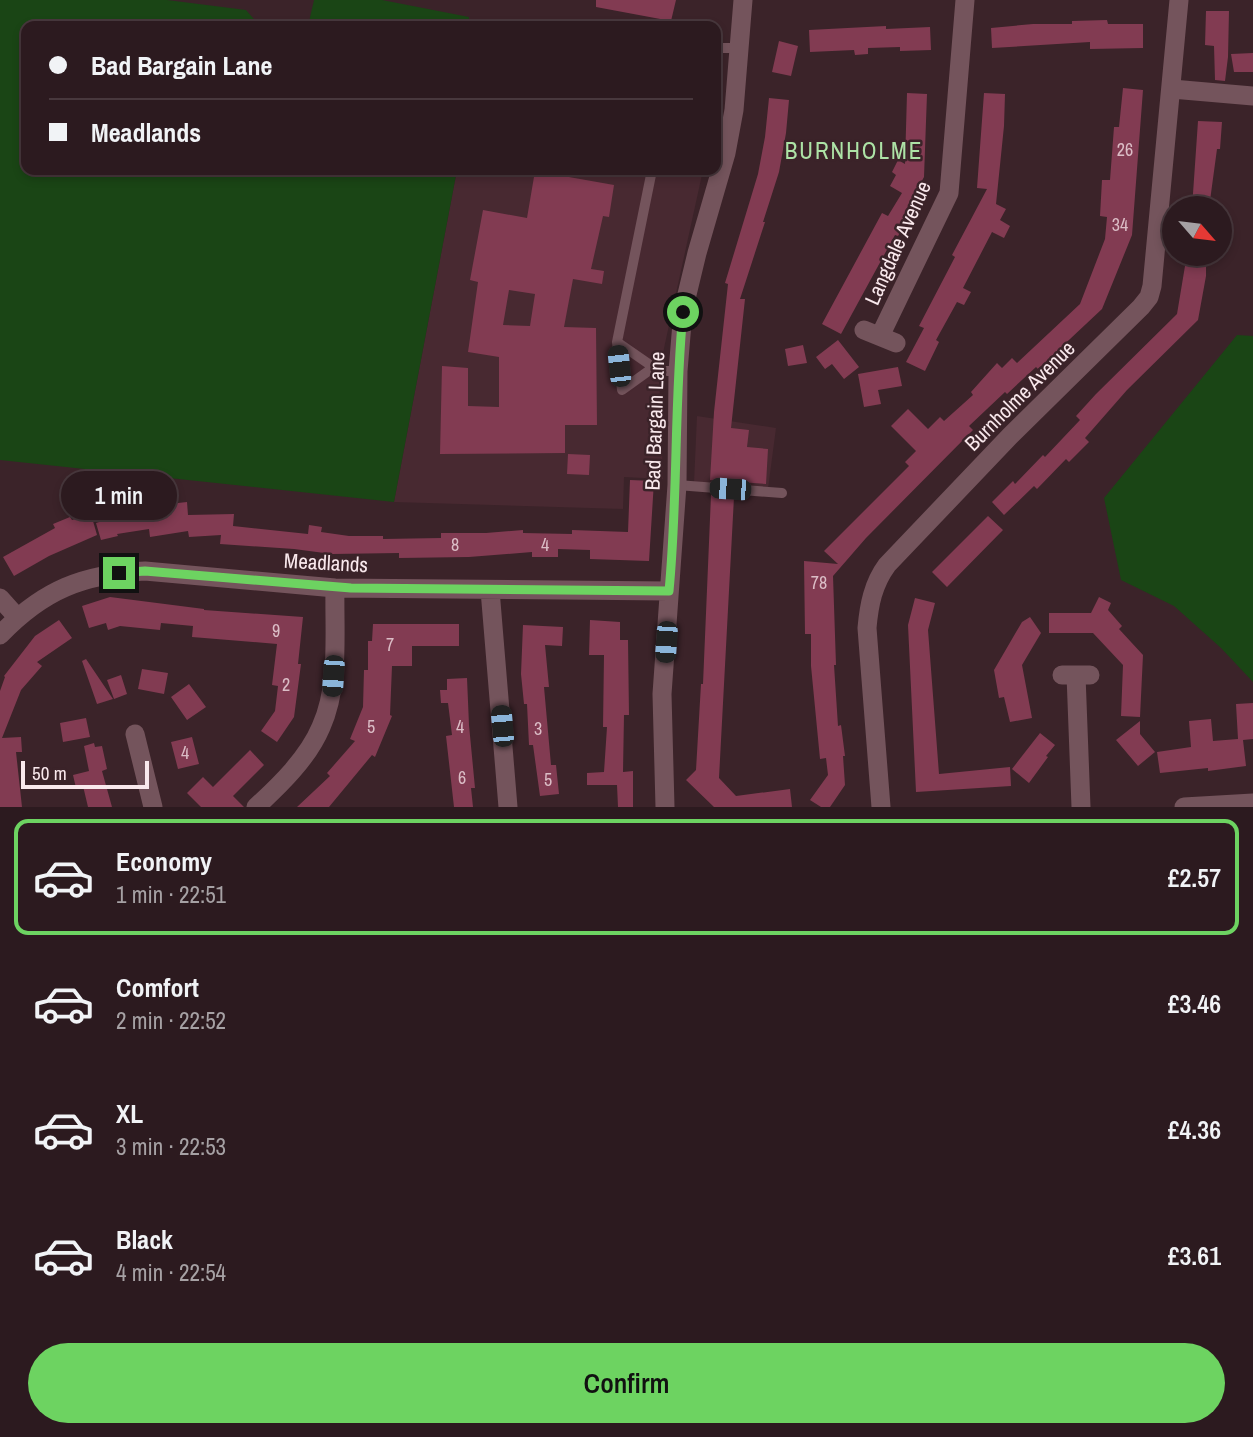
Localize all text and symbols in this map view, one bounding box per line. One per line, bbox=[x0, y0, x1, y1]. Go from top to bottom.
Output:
text: Bad Bargain Lane bbox=[91, 48, 272, 83]
text: Meadlands bbox=[91, 115, 201, 150]
district label: BURNHOLME bbox=[785, 135, 923, 166]
house number: 26 bbox=[1117, 137, 1133, 162]
street label: Langdale Avenue bbox=[857, 176, 938, 309]
north arrow bbox=[1162, 196, 1232, 266]
map controls bbox=[1162, 196, 1232, 266]
house number: 34 bbox=[1112, 212, 1128, 237]
route start bbox=[667, 296, 699, 328]
street label: Burnholme Avenue bbox=[958, 334, 1081, 457]
car bbox=[607, 344, 632, 388]
street label: Bad Bargain Lane bbox=[638, 351, 671, 491]
callout: 1 min bbox=[61, 472, 177, 520]
car bbox=[709, 477, 752, 501]
text: 1 min bbox=[95, 480, 143, 511]
house number: 8 bbox=[451, 532, 459, 557]
house number: 4 bbox=[541, 532, 549, 557]
street label: Meadlands bbox=[283, 546, 369, 579]
route end bbox=[103, 557, 135, 589]
house number: 78 bbox=[811, 570, 827, 595]
house number: 9 bbox=[272, 618, 280, 643]
car bbox=[655, 620, 678, 664]
house number: 7 bbox=[386, 632, 394, 657]
car bbox=[322, 654, 345, 698]
house number: 2 bbox=[282, 672, 290, 697]
car bbox=[490, 704, 515, 748]
house number: 5 bbox=[367, 714, 375, 739]
house number: 4 bbox=[456, 714, 464, 739]
house number: 3 bbox=[534, 716, 542, 741]
house number: 4 bbox=[181, 740, 189, 765]
scale bar bbox=[21, 758, 149, 790]
text: 50 m bbox=[32, 760, 67, 786]
house number: 6 bbox=[458, 765, 466, 790]
house number: 5 bbox=[544, 767, 552, 792]
text: Economy bbox=[116, 844, 212, 879]
icon: car bbox=[32, 846, 95, 909]
text: £2.57 bbox=[1168, 860, 1221, 895]
text: 1 min · 22:51 bbox=[116, 879, 226, 910]
text: Comfort bbox=[116, 970, 199, 1005]
icon: car bbox=[32, 972, 95, 1035]
text: £3.46 bbox=[1168, 986, 1221, 1021]
text: 2 min · 22:52 bbox=[116, 1005, 226, 1036]
text: XL bbox=[116, 1096, 143, 1131]
icon: car bbox=[32, 1098, 95, 1161]
text: £4.36 bbox=[1168, 1112, 1221, 1147]
text: 3 min · 22:53 bbox=[116, 1131, 226, 1162]
text: Black bbox=[116, 1222, 173, 1257]
icon: car bbox=[32, 1224, 95, 1287]
text: £3.61 bbox=[1168, 1238, 1221, 1273]
text: 4 min · 22:54 bbox=[116, 1257, 226, 1288]
button: Confirm bbox=[28, 1343, 1225, 1423]

